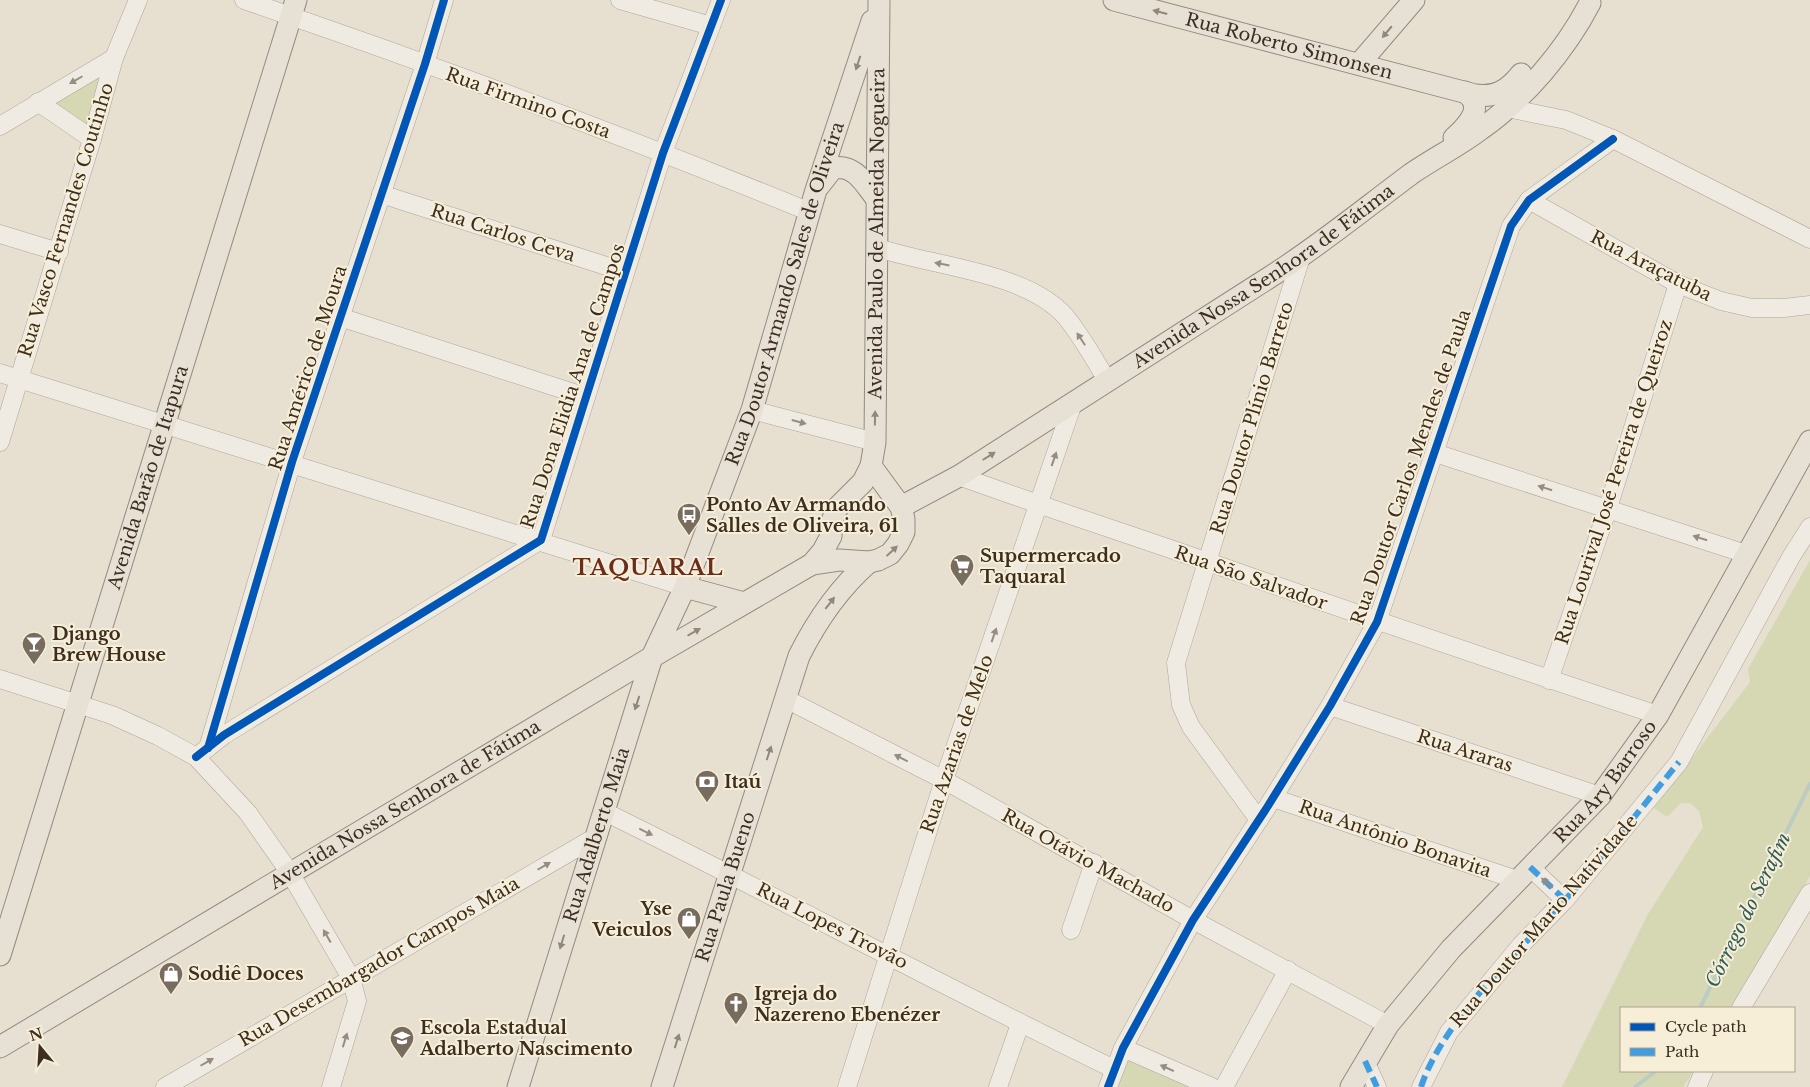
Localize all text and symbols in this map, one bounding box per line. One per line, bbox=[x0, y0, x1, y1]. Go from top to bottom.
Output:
one-way arrow bbox=[1152, 8, 1167, 16]
street label: Rua Roberto Simonsen bbox=[1183, 8, 1395, 84]
one-way arrow bbox=[1381, 26, 1392, 39]
one-way arrow bbox=[854, 56, 861, 71]
street label: Rua Firmino Costa bbox=[443, 63, 613, 143]
street label: Avenida Paulo de Almeida Nogueira bbox=[864, 68, 889, 401]
one-way arrow bbox=[70, 75, 83, 84]
street label: Rua Vasco Fernandes Coutinho bbox=[14, 80, 118, 360]
street label: Rua Doutor Armando Sales de Oliveira bbox=[721, 119, 849, 468]
street label: Avenida Nossa Senhora de Fátima bbox=[1128, 180, 1399, 373]
street label: Rua Carlos Ceva bbox=[428, 199, 578, 267]
street label: Rua Araçatuba bbox=[1587, 226, 1715, 306]
street label: Rua Dona Elidia Ana de Campos bbox=[516, 241, 630, 531]
one-way arrow bbox=[935, 260, 950, 268]
street label: Rua Américo de Moura bbox=[264, 263, 352, 473]
street label: Rua Doutor Plínio Barreto bbox=[1206, 299, 1298, 537]
street label: Rua Doutor Carlos Mendes de Paula bbox=[1347, 306, 1475, 628]
street label: Rua Lourival José Pereira de Queiroz bbox=[1551, 317, 1677, 647]
one-way arrow bbox=[1076, 332, 1085, 345]
street label: Avenida Barão de Itapura bbox=[103, 363, 193, 593]
one-way arrow bbox=[872, 410, 880, 426]
one-way arrow bbox=[792, 418, 807, 426]
one-way arrow bbox=[1050, 451, 1058, 466]
one-way arrow bbox=[982, 452, 996, 461]
one-way arrow bbox=[1537, 484, 1552, 492]
place label: Ponto Av Armando Salles de Oliveira, 61 bbox=[706, 494, 899, 537]
bus stop icon: Ponto Av Armando Salles de Oliveira, 61 bbox=[676, 502, 702, 536]
one-way arrow bbox=[1692, 534, 1707, 542]
street label: Rua São Salvador bbox=[1172, 542, 1331, 615]
one-way arrow bbox=[885, 545, 898, 556]
place label: Supermercado Taquaral bbox=[980, 545, 1121, 588]
supermarket icon: Supermercado Taquaral bbox=[949, 553, 975, 587]
district label: TAQUARAL bbox=[572, 554, 724, 581]
one-way arrow bbox=[825, 597, 836, 610]
place label: Django Brew House bbox=[52, 623, 166, 666]
one-way arrow bbox=[990, 627, 998, 642]
one-way arrow bbox=[686, 628, 701, 636]
bar icon: Django Brew House bbox=[21, 631, 47, 665]
street label: Rua Azarias de Melo bbox=[916, 652, 998, 836]
one-way arrow bbox=[632, 696, 640, 711]
street label: Avenida Nossa Senhora de Fátima bbox=[265, 715, 544, 895]
street label: Rua Ary Barroso bbox=[1549, 716, 1662, 848]
street label: Rua Araras bbox=[1414, 725, 1516, 777]
street label: Rua Adalberto Maia bbox=[559, 745, 634, 925]
one-way arrow bbox=[766, 745, 774, 760]
one-way arrow bbox=[893, 754, 908, 762]
bank icon: Itaú bbox=[694, 769, 720, 803]
place label: Itaú bbox=[724, 771, 762, 793]
street label: Rua Antônio Bonavita bbox=[1296, 796, 1494, 882]
street label: Rua Otávio Machado bbox=[998, 804, 1178, 918]
street label: Rua Paula Bueno bbox=[691, 809, 760, 965]
street label: Rua Doutor Mario Natividade bbox=[1446, 810, 1642, 1032]
one-way arrow bbox=[639, 828, 653, 836]
water label: Córrego do Serafim bbox=[1701, 829, 1796, 991]
one-way arrow bbox=[538, 862, 551, 871]
street label: Rua Desembargador Campos Maia bbox=[235, 872, 523, 1052]
one-way arrow bbox=[1542, 877, 1554, 889]
street label: Rua Lopes Trovão bbox=[753, 878, 911, 974]
place label: Yse Veiculos bbox=[591, 898, 672, 941]
shop icon: Yse Veiculos bbox=[676, 906, 702, 940]
one-way arrow bbox=[323, 929, 331, 944]
one-way arrow bbox=[558, 934, 566, 949]
shop icon: Sodiê Doces bbox=[158, 961, 184, 995]
place label: Sodiê Doces bbox=[188, 963, 304, 985]
place label: Igreja do Nazereno Ebenézer bbox=[754, 983, 940, 1026]
church icon: Igreja do Nazereno Ebenézer bbox=[723, 991, 749, 1025]
legend bbox=[1620, 1007, 1795, 1072]
place label: Escola Estadual Adalberto Nascimento bbox=[419, 1017, 633, 1060]
text: Cycle path bbox=[1665, 1017, 1747, 1036]
north arrow bbox=[15, 1022, 65, 1072]
text: N bbox=[27, 1024, 45, 1045]
school or university icon: Escola Estadual Adalberto Nascimento bbox=[389, 1025, 415, 1059]
one-way arrow bbox=[342, 1033, 350, 1048]
one-way arrow bbox=[674, 1033, 681, 1048]
text: Path bbox=[1665, 1042, 1699, 1061]
one-way arrow bbox=[201, 1058, 214, 1067]
one-way arrow bbox=[1160, 1063, 1174, 1071]

